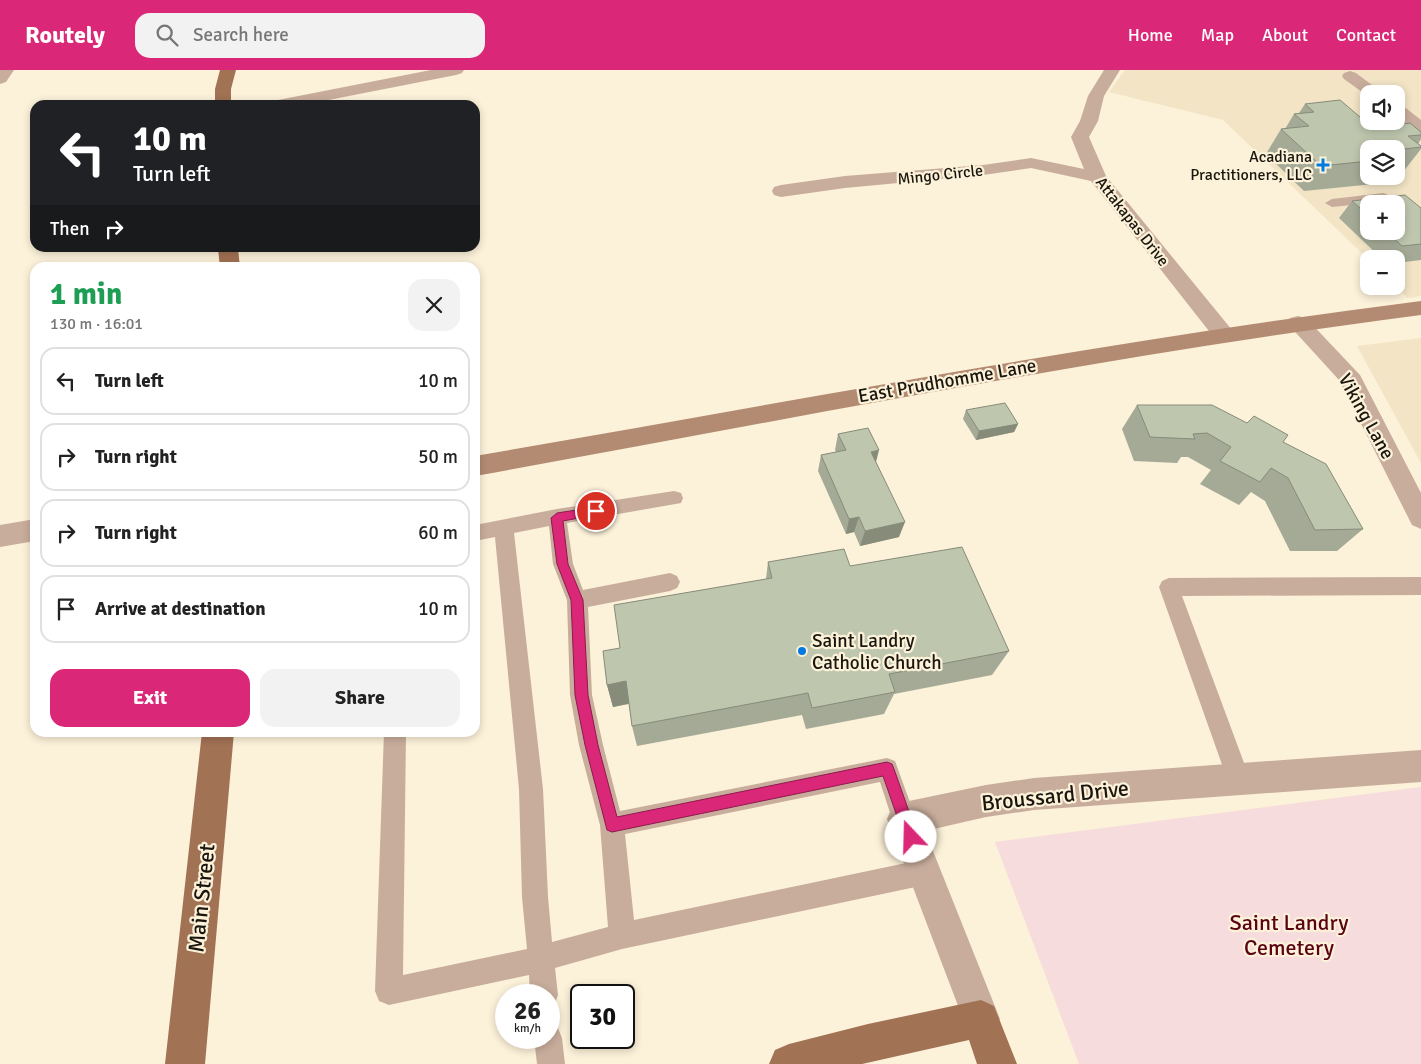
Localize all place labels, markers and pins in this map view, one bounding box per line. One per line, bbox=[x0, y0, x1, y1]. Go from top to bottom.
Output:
place label: Acadiana Practitioners, LLC bbox=[1190, 147, 1312, 185]
marker: Acadiana Practitioners, LLC bbox=[1316, 158, 1330, 172]
pin bbox=[575, 490, 617, 532]
place label: Saint Landry Catholic Church bbox=[812, 629, 942, 675]
marker: Saint Landry Catholic Church bbox=[796, 645, 808, 657]

